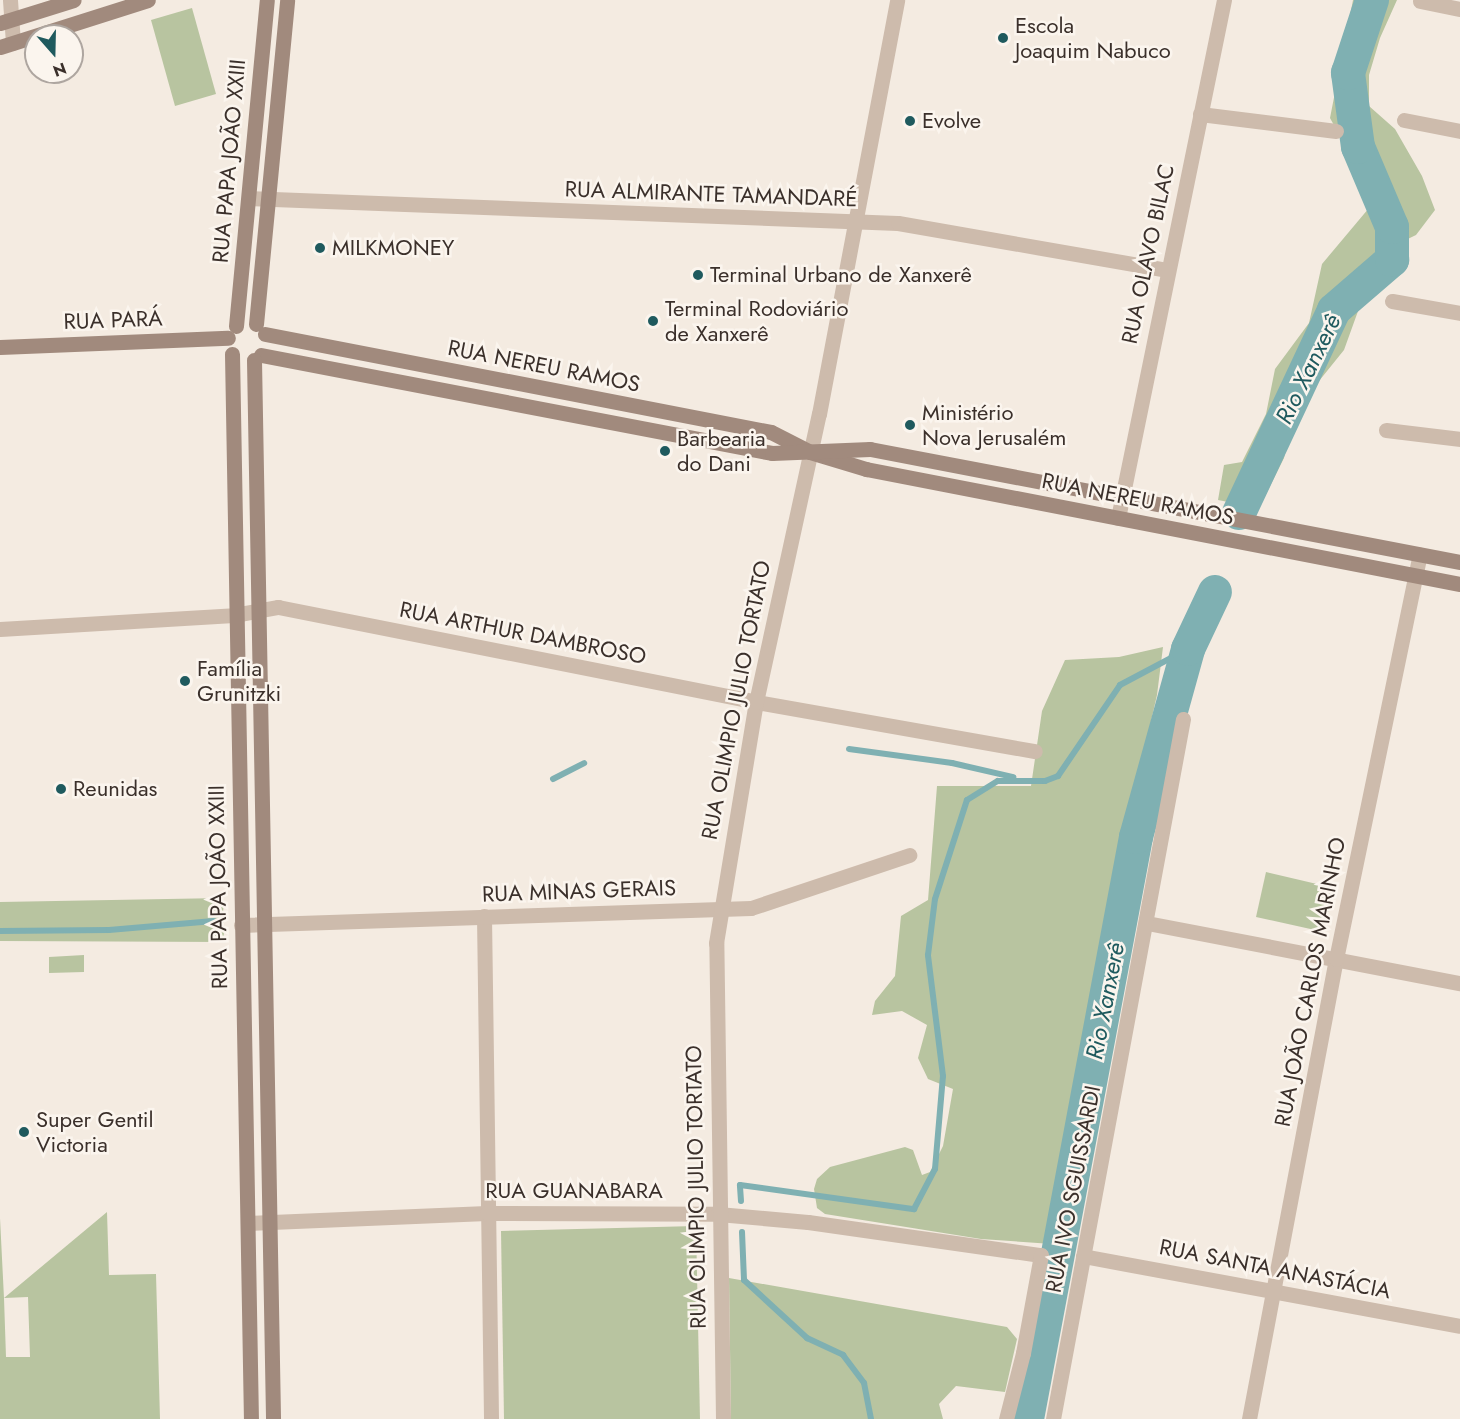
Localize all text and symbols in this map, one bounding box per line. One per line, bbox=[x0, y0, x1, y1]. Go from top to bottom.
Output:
place label: Escola Joaquim Nabuco bbox=[1015, 12, 1171, 63]
north arrow bbox=[24, 24, 84, 84]
marker: Escola Joaquim Nabuco bbox=[996, 31, 1010, 45]
text: N bbox=[50, 57, 70, 82]
street label: RUA PAPA JOÃO XXIII bbox=[207, 58, 251, 264]
place label: Evolve bbox=[922, 108, 981, 134]
marker: Evolve bbox=[903, 114, 917, 128]
street label: RUA OLAVO BILAC bbox=[1116, 162, 1180, 346]
street label: RUA ALMIRANTE TAMANDARÉ bbox=[564, 176, 858, 212]
place label: MILKMONEY bbox=[332, 235, 454, 261]
marker: MILKMONEY bbox=[313, 241, 327, 255]
place label: Terminal Urbano de Xanxerê bbox=[710, 262, 972, 288]
marker: Terminal Urbano de Xanxerê bbox=[691, 268, 705, 282]
place label: Terminal Rodoviário de Xanxerê bbox=[665, 295, 848, 346]
street label: RUA PARÁ bbox=[63, 305, 163, 335]
water label: Rio Xanxerê bbox=[1269, 309, 1347, 429]
marker: Terminal Rodoviário de Xanxerê bbox=[646, 314, 660, 328]
street label: RUA NEREU RAMOS bbox=[446, 334, 642, 398]
place label: Ministério Nova Jerusalém bbox=[922, 399, 1066, 451]
marker: Ministério Nova Jerusalém bbox=[903, 418, 917, 432]
place label: Barbearia do Dani bbox=[677, 425, 766, 476]
marker: Barbearia do Dani bbox=[658, 444, 672, 458]
street label: RUA NEREU RAMOS bbox=[1040, 467, 1236, 531]
street label: RUA OLIMPIO JULIO TORTATO bbox=[696, 558, 776, 842]
street label: RUA ARTHUR DAMBROSO bbox=[397, 596, 649, 670]
place label: Família Grunitzki bbox=[197, 655, 281, 706]
marker: Família Grunitzki bbox=[178, 674, 192, 688]
place label: Reunidas bbox=[73, 776, 157, 802]
marker: Reunidas bbox=[54, 782, 68, 796]
street label: RUA PAPA JOÃO XXIII bbox=[203, 785, 233, 989]
street label: RUA JOÃO CARLOS MARINHO bbox=[1269, 835, 1351, 1129]
street label: RUA MINAS GERAIS bbox=[482, 874, 676, 908]
water label: Rio Xanxerê bbox=[1080, 940, 1130, 1062]
street label: RUA OLIMPIO JULIO TORTATO bbox=[680, 1045, 712, 1329]
street label: RUA IVO SGUISSARDI bbox=[1040, 1083, 1106, 1295]
place label: Super Gentil Victoria bbox=[36, 1106, 154, 1158]
marker: Super Gentil Victoria bbox=[17, 1125, 31, 1139]
street label: RUA GUANABARA bbox=[485, 1178, 663, 1204]
street label: RUA SANTA ANASTÁCIA bbox=[1157, 1234, 1393, 1304]

